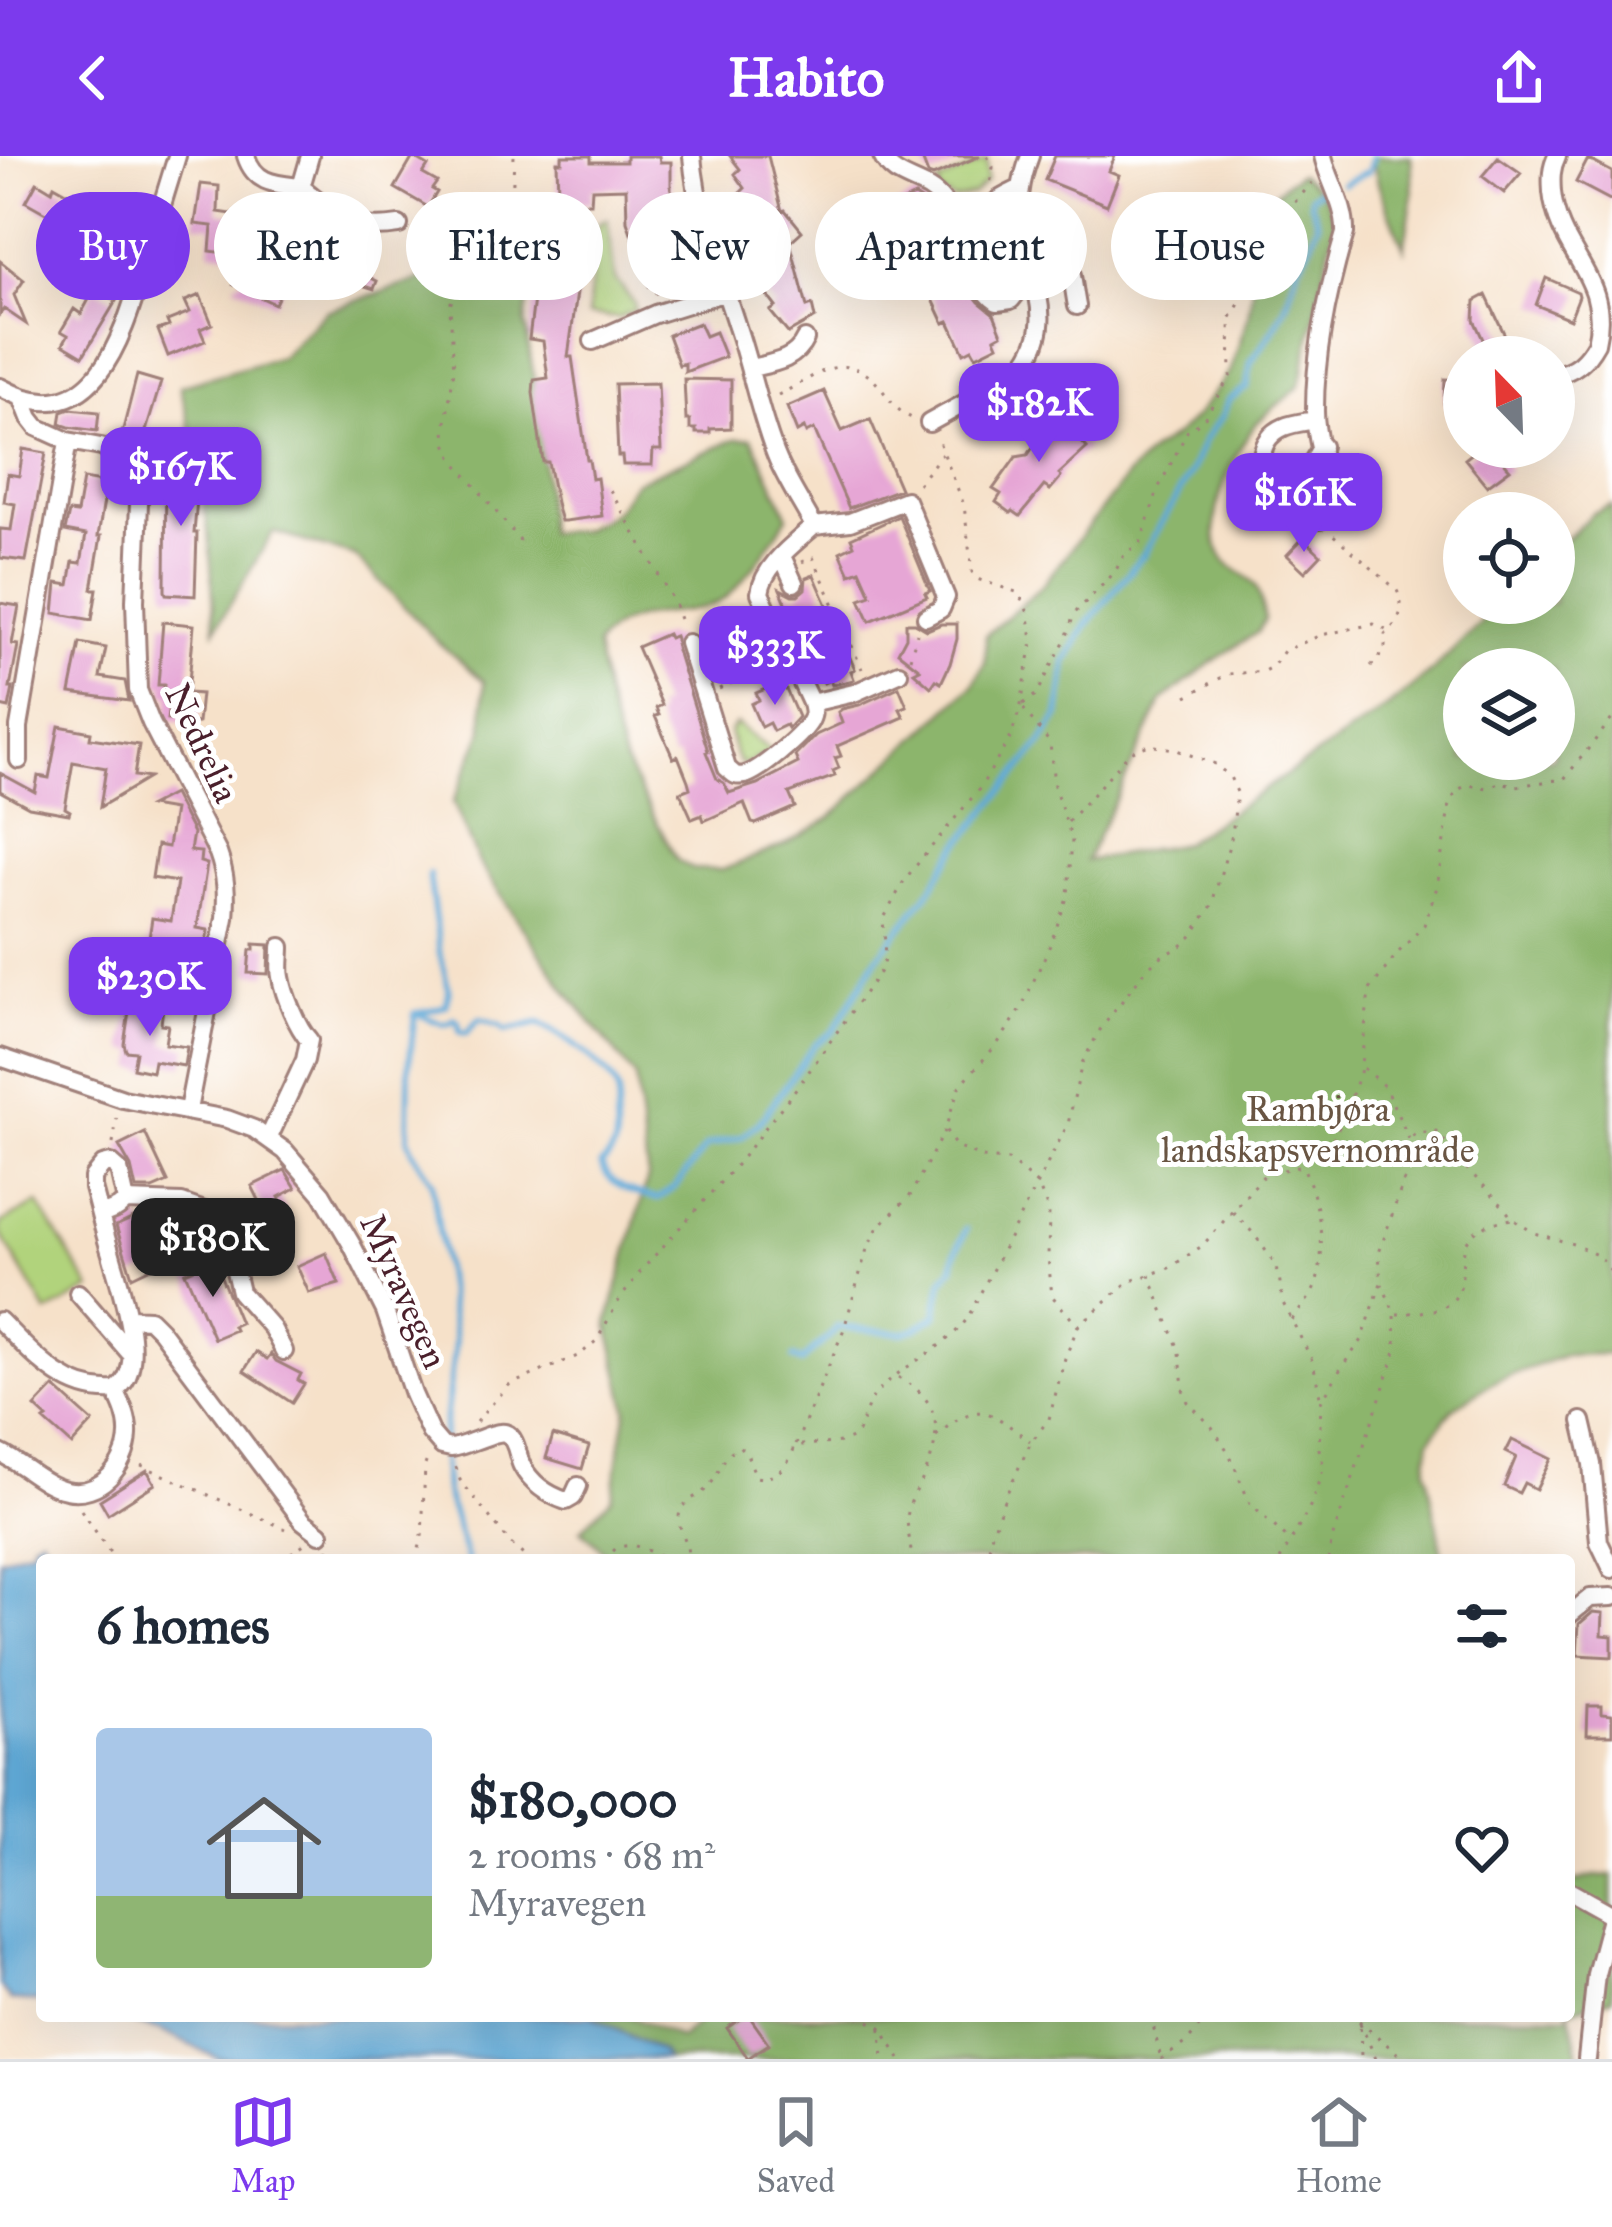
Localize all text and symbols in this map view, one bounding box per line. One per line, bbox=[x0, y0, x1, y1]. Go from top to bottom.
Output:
icon: back bbox=[60, 45, 126, 111]
text: Habito bbox=[728, 45, 884, 111]
icon: share bbox=[1486, 45, 1552, 111]
chip: Buy bbox=[36, 192, 190, 300]
chip: Rent bbox=[214, 192, 382, 300]
chip: Filters bbox=[406, 192, 603, 300]
chip: New bbox=[627, 192, 791, 300]
chip: Apartment bbox=[815, 192, 1087, 300]
chip: House bbox=[1111, 192, 1308, 300]
north arrow bbox=[1443, 336, 1575, 468]
map controls bbox=[1443, 336, 1575, 780]
pin: $182K bbox=[955, 363, 1123, 465]
text: $182K bbox=[986, 378, 1092, 426]
pin: $167K bbox=[97, 427, 265, 529]
text: $167K bbox=[127, 442, 235, 490]
pin: $161K bbox=[1220, 453, 1388, 555]
text: $161K bbox=[1253, 468, 1355, 516]
button: locate bbox=[1443, 492, 1575, 624]
pin: $333K bbox=[691, 606, 859, 708]
text: $333K bbox=[726, 621, 824, 669]
button: layers bbox=[1443, 648, 1575, 780]
street label: Nedrelia bbox=[155, 677, 249, 810]
pin: $230K bbox=[66, 937, 234, 1039]
text: $230K bbox=[96, 952, 204, 1000]
park label: Rambjøra landskapsvernområde bbox=[1161, 1087, 1475, 1172]
pin: $180K bbox=[129, 1198, 297, 1300]
street label: Myravegen bbox=[350, 1207, 458, 1375]
text: $180K bbox=[158, 1213, 268, 1261]
icon: filters bbox=[1449, 1593, 1515, 1659]
text: 6 homes bbox=[96, 1595, 270, 1657]
text: $180,000 bbox=[468, 1769, 678, 1831]
icon: home bbox=[192, 1776, 336, 1920]
icon: heart bbox=[1449, 1815, 1515, 1881]
text: 2 rooms · 68 m² bbox=[468, 1831, 715, 1879]
text: Myravegen bbox=[468, 1879, 646, 1927]
tab: Map bbox=[230, 2089, 296, 2201]
tab: Saved bbox=[757, 2089, 835, 2201]
tab: Home bbox=[1295, 2089, 1382, 2201]

